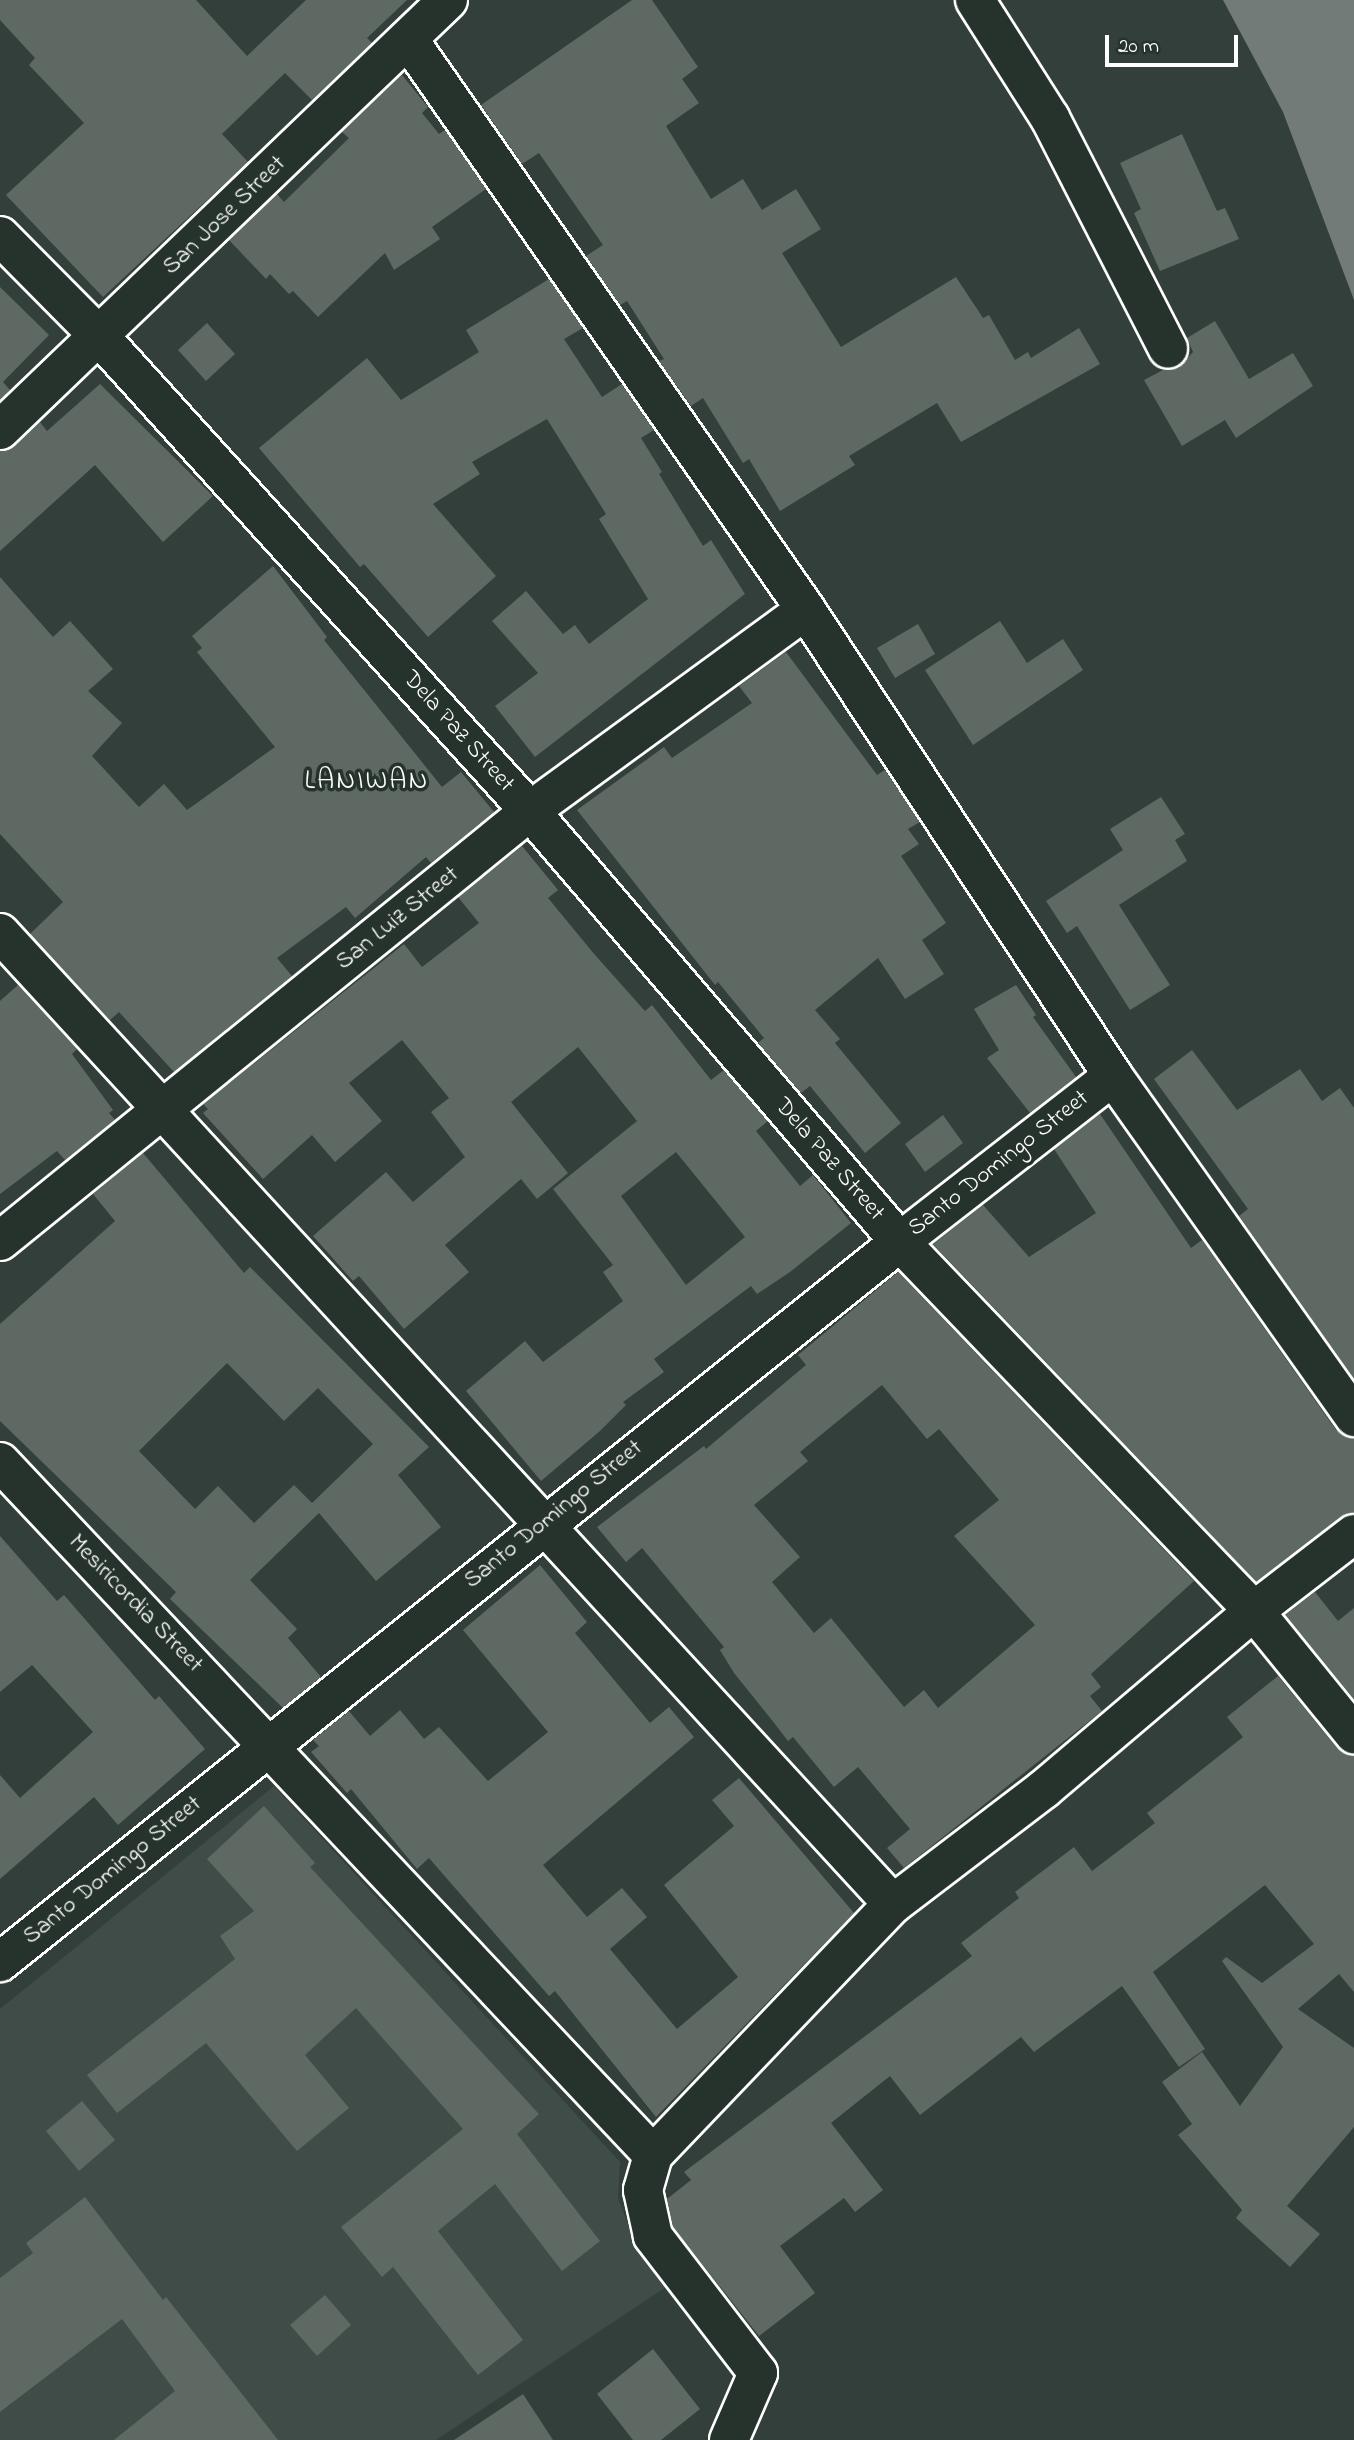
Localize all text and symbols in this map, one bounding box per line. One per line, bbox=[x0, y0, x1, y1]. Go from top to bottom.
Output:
scale bar bbox=[1109, 21, 1242, 65]
text: 20 m bbox=[1118, 32, 1159, 62]
street label: San Jose Street bbox=[158, 150, 292, 282]
street label: Dela Paz Street bbox=[396, 665, 520, 799]
district label: LANIWAN bbox=[305, 765, 429, 799]
street label: San Luiz Street bbox=[331, 861, 465, 977]
street label: Santo Domingo Street bbox=[903, 1085, 1095, 1243]
street label: Dela Paz Street bbox=[768, 1093, 890, 1227]
street label: Santo Domingo Street bbox=[459, 1434, 649, 1596]
street label: Mesiricordia Street bbox=[62, 1529, 208, 1679]
street label: Santo Domingo Street bbox=[18, 1790, 208, 1952]

